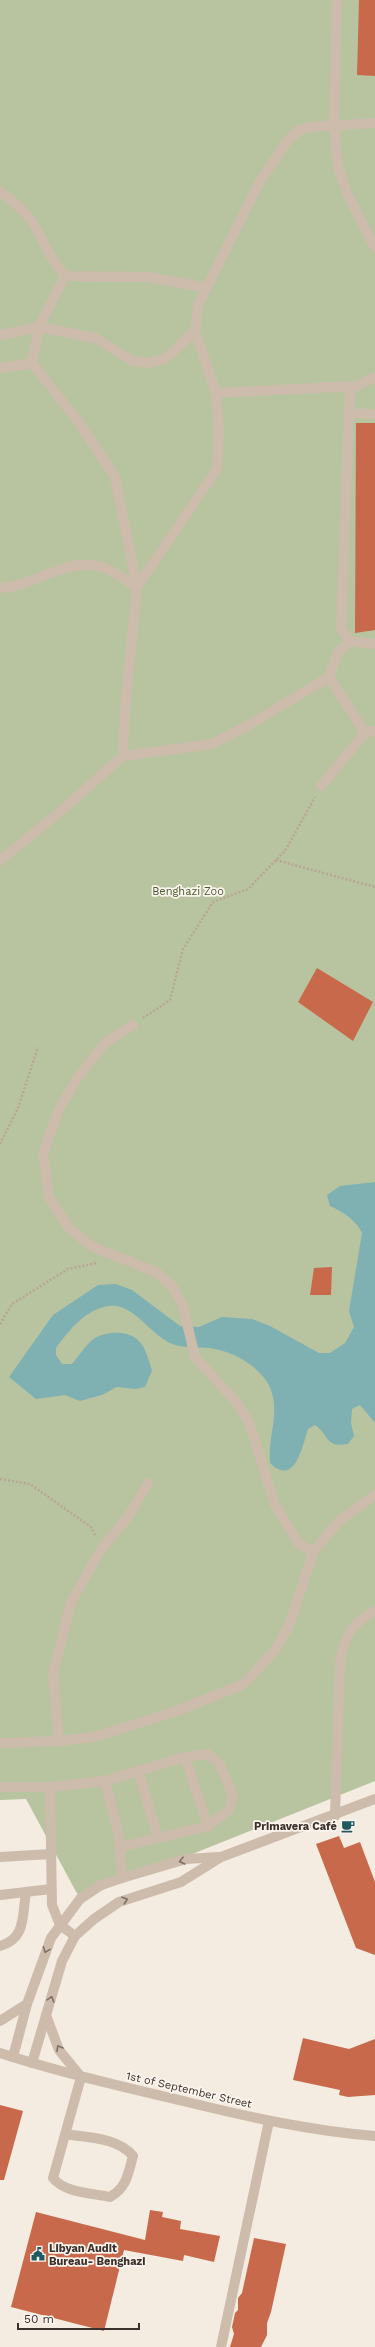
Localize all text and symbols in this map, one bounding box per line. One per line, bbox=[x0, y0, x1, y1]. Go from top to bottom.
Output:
park label: Benghazi Zoo bbox=[152, 885, 224, 898]
cafe icon: Primavera Café bbox=[340, 1818, 356, 1834]
place label: Primavera Café bbox=[254, 1820, 337, 1833]
one-way arrow bbox=[179, 1856, 186, 1864]
one-way arrow bbox=[121, 1896, 128, 1905]
one-way arrow bbox=[43, 1947, 51, 1954]
one-way arrow bbox=[46, 1996, 54, 2003]
one-way arrow bbox=[56, 2045, 63, 2053]
street label: 1st of September Street bbox=[125, 2069, 253, 2111]
place label: Libyan Audit Bureau- Benghazi bbox=[49, 2242, 145, 2268]
public building icon: Libyan Audit Bureau- Benghazi bbox=[30, 2246, 46, 2262]
scale bar bbox=[18, 2305, 139, 2331]
text: 50 m bbox=[24, 2312, 54, 2326]

